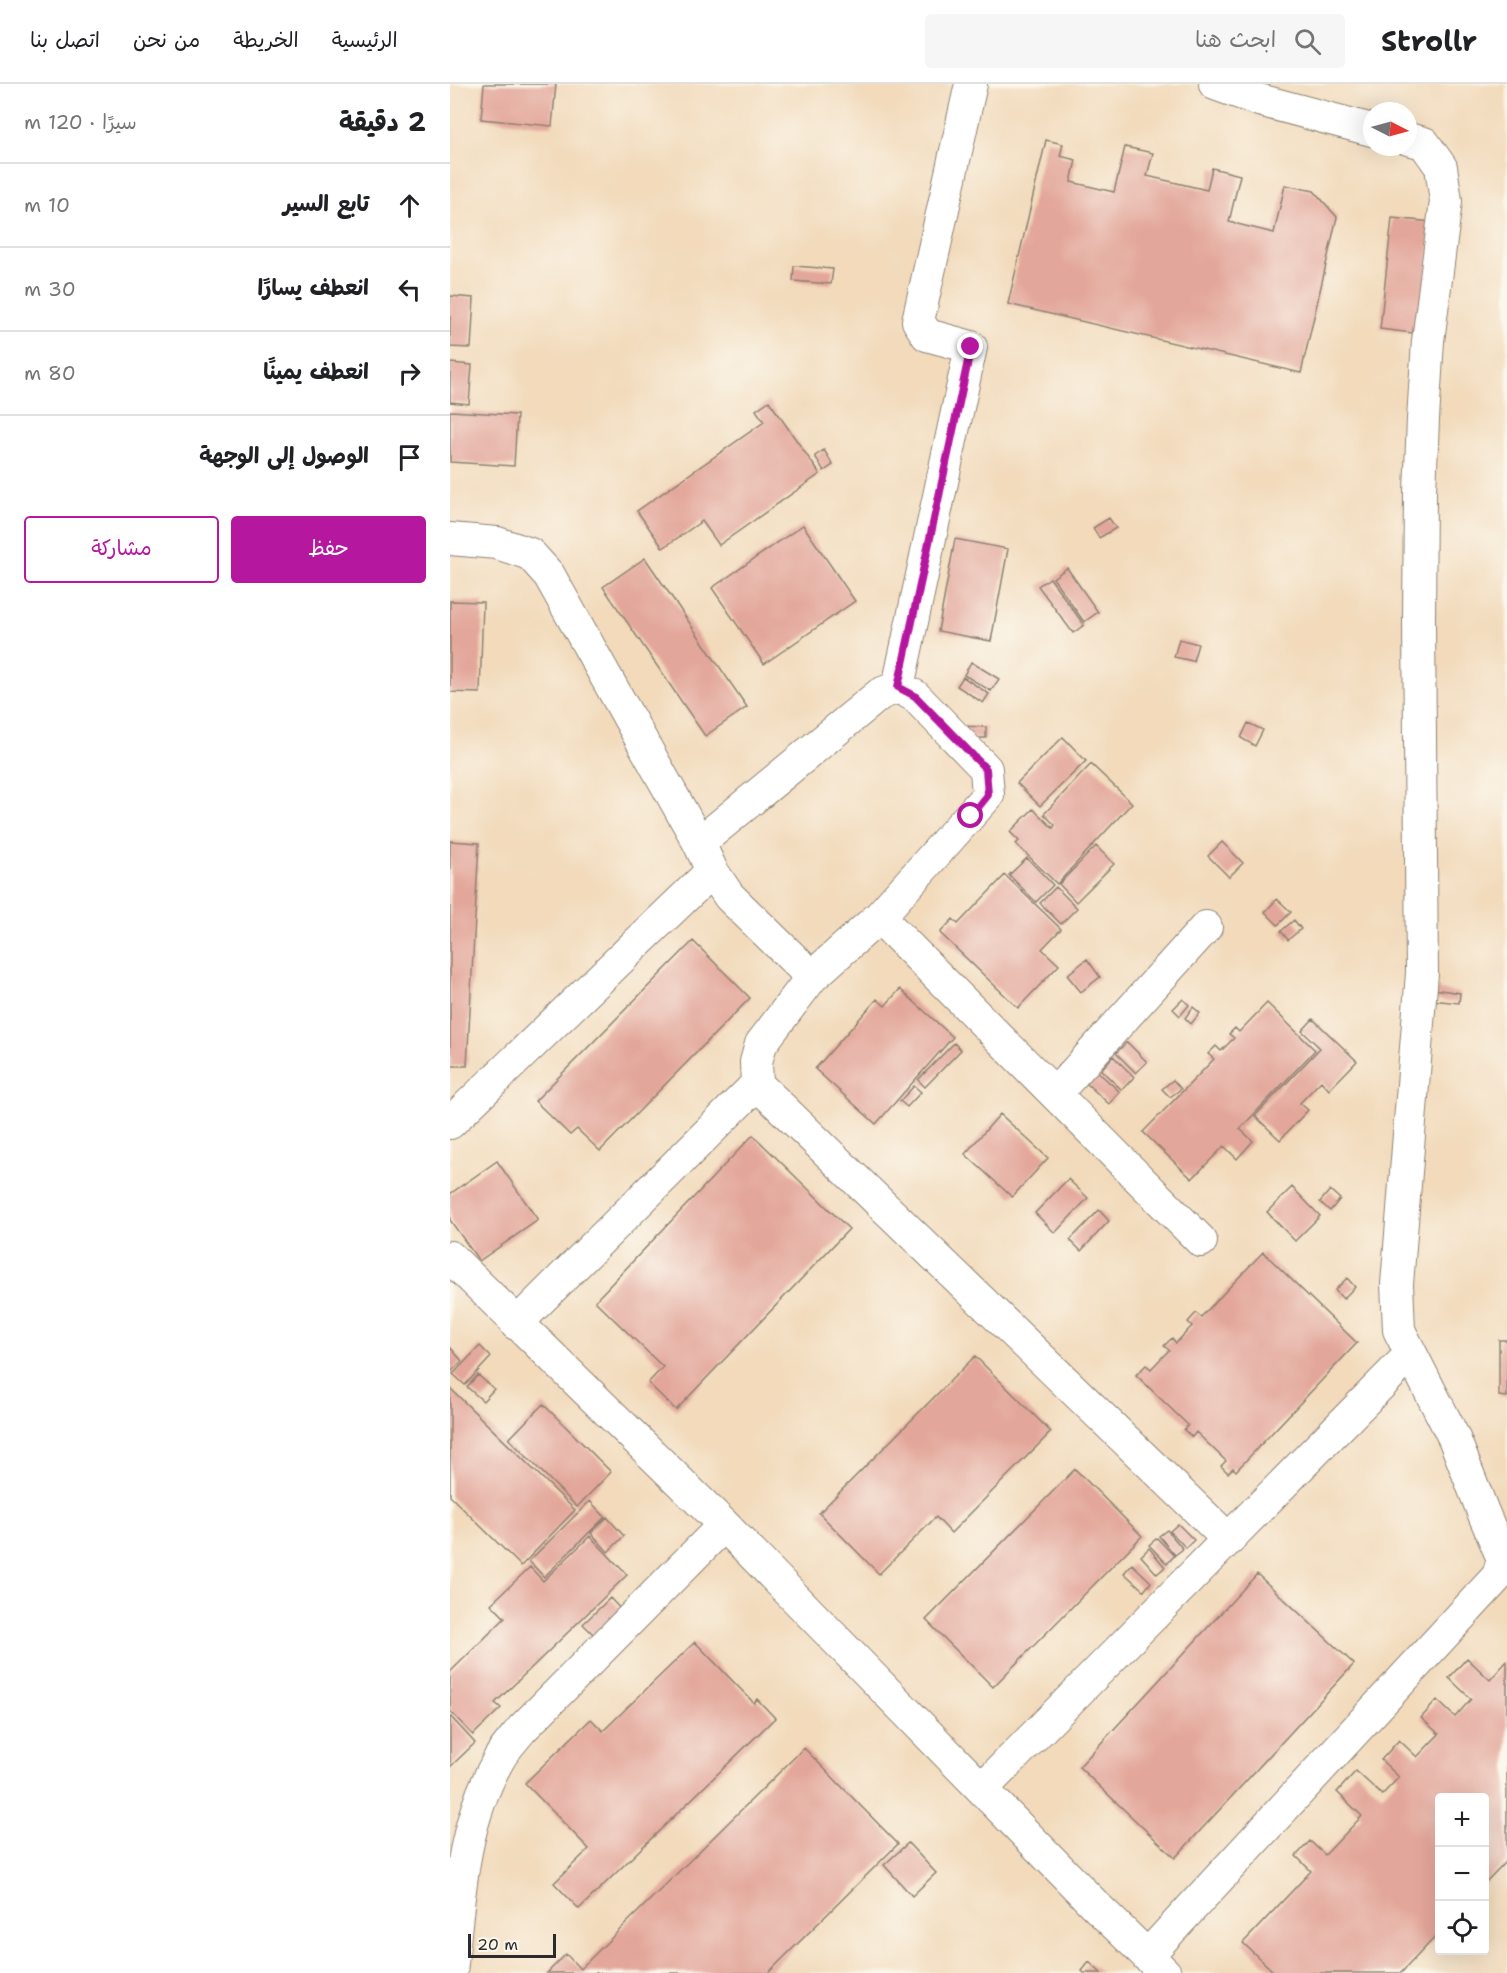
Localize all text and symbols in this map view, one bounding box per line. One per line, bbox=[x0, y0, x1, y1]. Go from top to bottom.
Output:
search box bbox=[925, 14, 1345, 68]
text: Strollr bbox=[1381, 22, 1477, 60]
text: ابحث هنا bbox=[1195, 25, 1276, 54]
icon: search bbox=[1291, 25, 1324, 58]
text: اتصل بنا bbox=[30, 26, 100, 54]
text: من نحن bbox=[133, 26, 200, 54]
text: الخريطة bbox=[233, 26, 299, 54]
text: الرئيسية bbox=[332, 26, 398, 54]
north arrow bbox=[1363, 102, 1417, 156]
text: 2 دقيقة bbox=[339, 104, 426, 139]
text: سيرًا · 120 m bbox=[24, 109, 137, 135]
text: تابع السير bbox=[283, 189, 369, 218]
icon: ahead bbox=[393, 189, 426, 222]
text: 10 m bbox=[24, 192, 70, 218]
text: انعطف يسارًا bbox=[257, 273, 369, 302]
icon: left bbox=[393, 273, 426, 306]
text: 30 m bbox=[24, 276, 76, 302]
route end bbox=[957, 333, 983, 359]
text: انعطف يمينًا bbox=[263, 357, 369, 386]
icon: right bbox=[393, 357, 426, 390]
text: 80 m bbox=[24, 360, 76, 386]
text: الوصول إلى الوجهة bbox=[199, 441, 369, 470]
icon: arrive bbox=[393, 441, 426, 474]
button: مشاركة bbox=[24, 516, 219, 583]
button: حفظ bbox=[231, 516, 426, 583]
route start bbox=[957, 802, 983, 828]
map controls bbox=[1435, 1793, 1489, 1955]
button: + bbox=[1435, 1793, 1489, 1847]
button: − bbox=[1435, 1847, 1489, 1901]
button: locate bbox=[1435, 1901, 1489, 1955]
scale bar bbox=[468, 1931, 556, 1958]
text: 20 m bbox=[477, 1934, 518, 1955]

